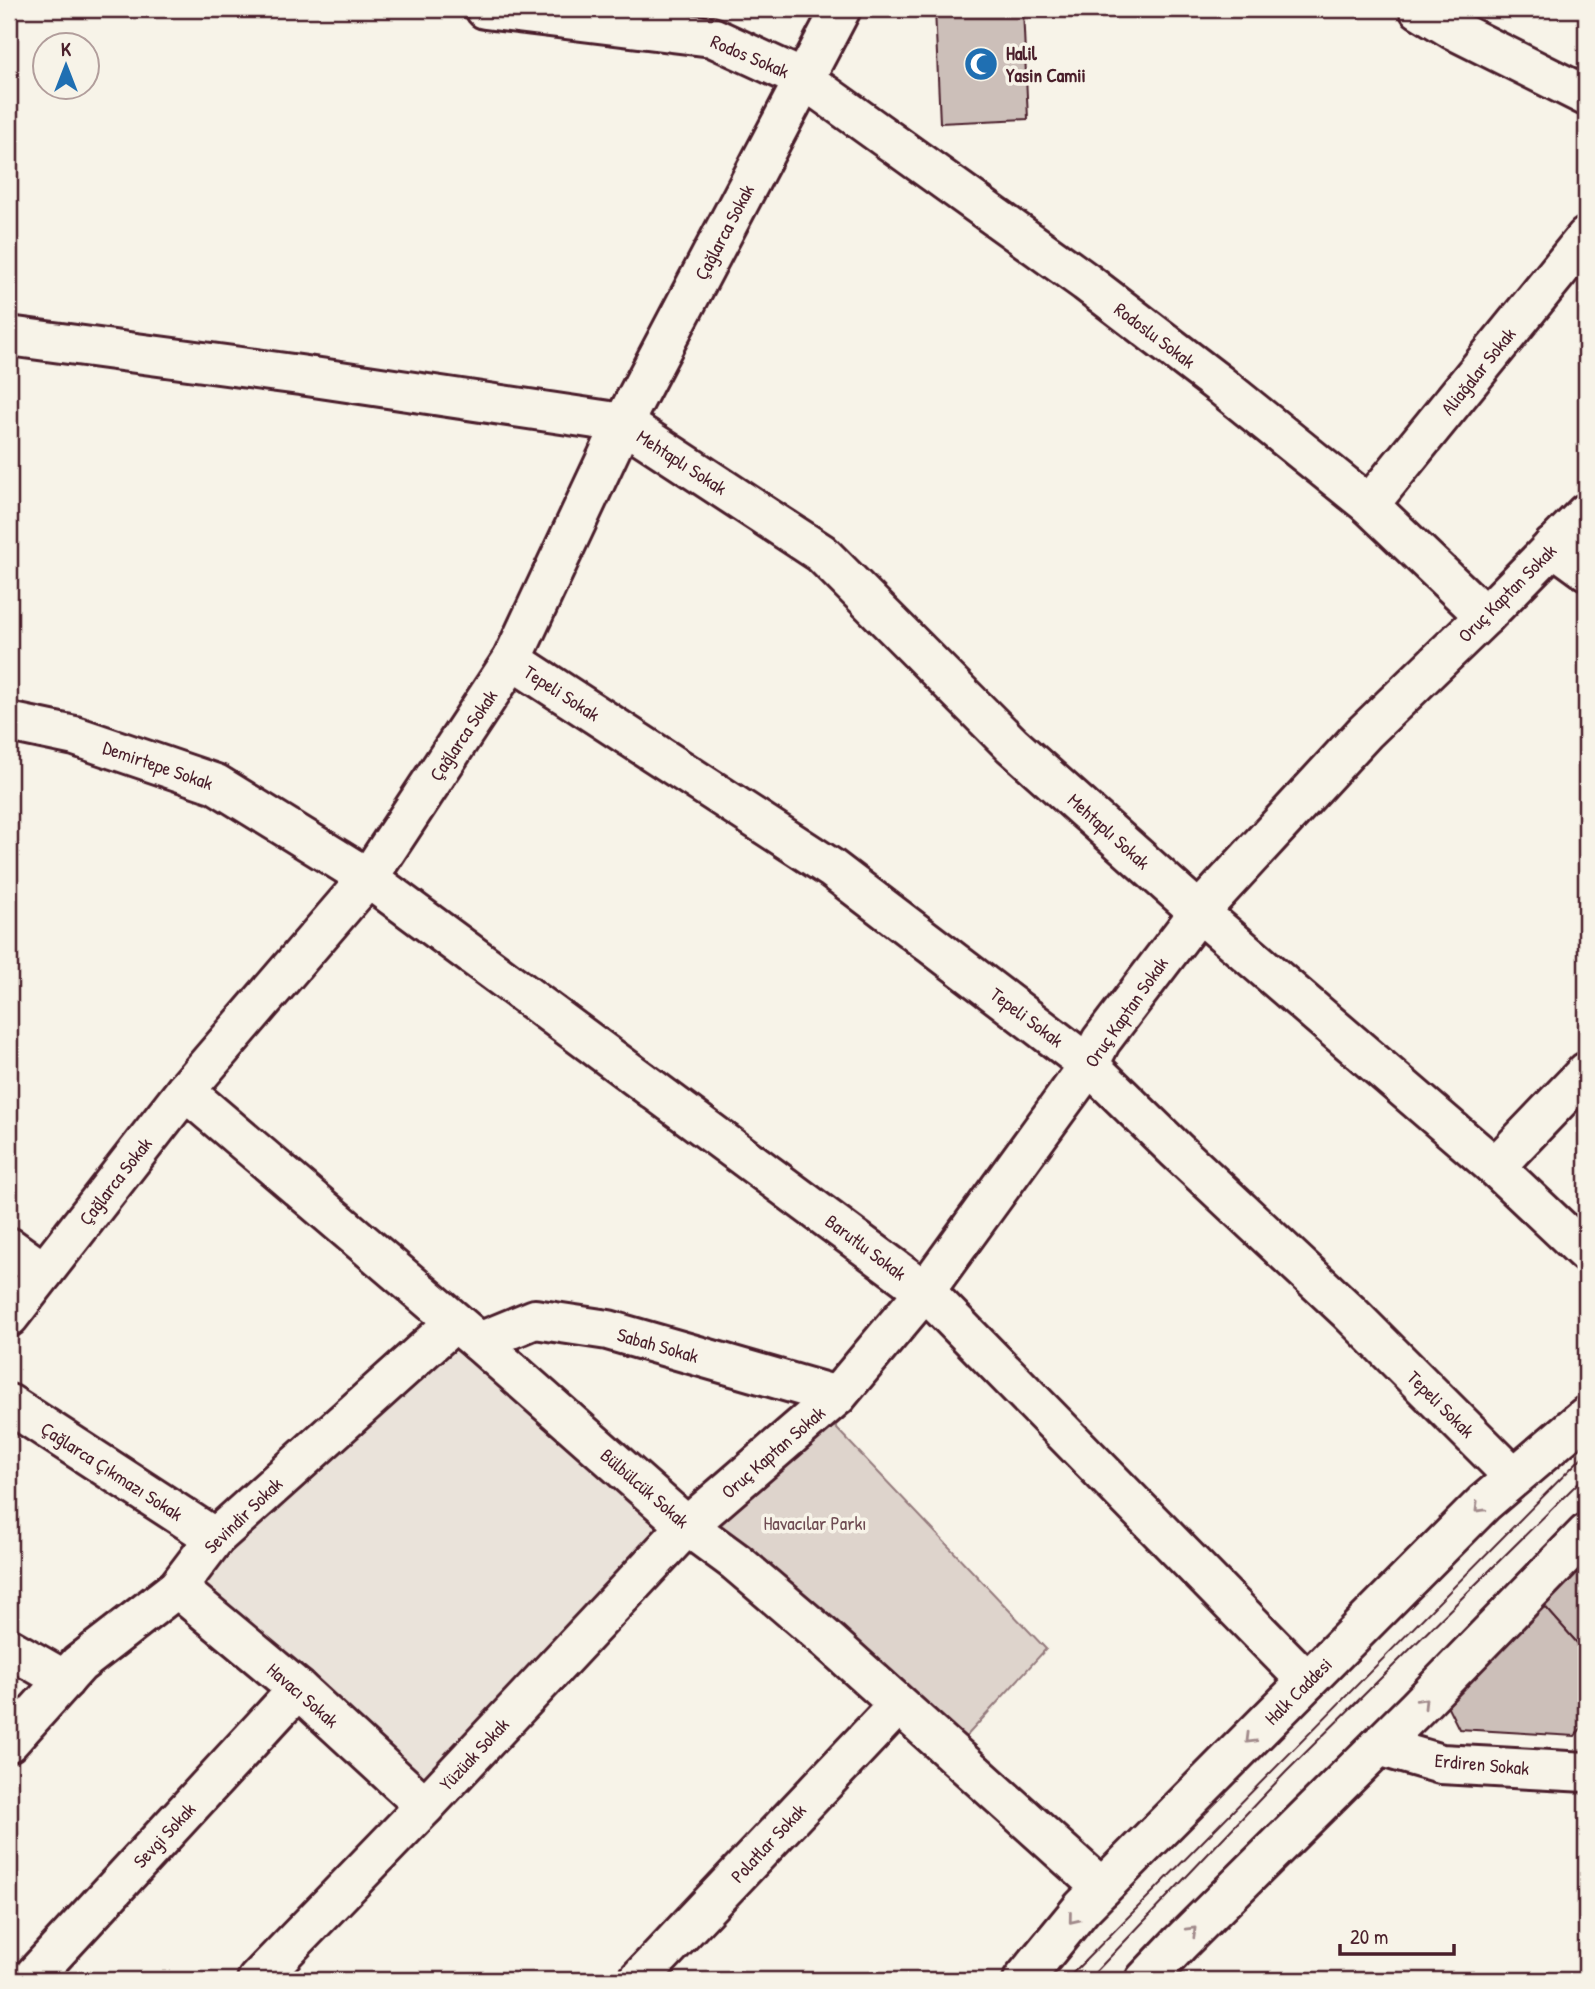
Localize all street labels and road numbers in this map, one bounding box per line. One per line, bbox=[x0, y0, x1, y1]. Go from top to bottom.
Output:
street label: Rodos Sokak bbox=[707, 28, 793, 84]
street label: Çağlarca Sokak bbox=[688, 179, 760, 284]
street label: Rodoslu Sokak bbox=[1109, 296, 1201, 374]
street label: Aliağalar Sokak bbox=[1435, 322, 1521, 420]
street label: Mehtaplı Sokak bbox=[632, 423, 732, 501]
street label: Oruç Kaptan Sokak bbox=[1452, 538, 1562, 648]
street label: Tepeli Sokak bbox=[519, 659, 605, 727]
street label: Çağlarca Sokak bbox=[423, 684, 503, 786]
street label: Demirtepe Sokak bbox=[99, 734, 217, 796]
street label: Mehtaplı Sokak bbox=[1062, 787, 1156, 875]
street label: Oruç Kaptan Sokak bbox=[1078, 952, 1174, 1072]
street label: Tepeli Sokak bbox=[985, 981, 1069, 1053]
street label: Çağlarca Sokak bbox=[72, 1132, 158, 1230]
street label: Barutlu Sokak bbox=[820, 1208, 912, 1286]
street label: Sabah Sokak bbox=[614, 1321, 702, 1369]
street label: Tepeli Sokak bbox=[1402, 1365, 1480, 1443]
street label: Oruç Kaptan Sokak bbox=[716, 1400, 830, 1504]
street label: Çağlarca Çıkmazı Sokak bbox=[36, 1415, 188, 1527]
street label: Bülbülcük Sokak bbox=[595, 1442, 695, 1534]
street label: Sevindir Sokak bbox=[198, 1471, 288, 1559]
street label: Halk Caddesi bbox=[1259, 1652, 1337, 1730]
street label: Havacı Sokak bbox=[262, 1657, 344, 1733]
street label: Yüzüak Sokak bbox=[433, 1712, 515, 1796]
street label: Erdiren Sokak bbox=[1434, 1747, 1530, 1781]
street label: Sevgi Sokak bbox=[127, 1797, 201, 1873]
street label: Polatlar Sokak bbox=[725, 1798, 812, 1888]

